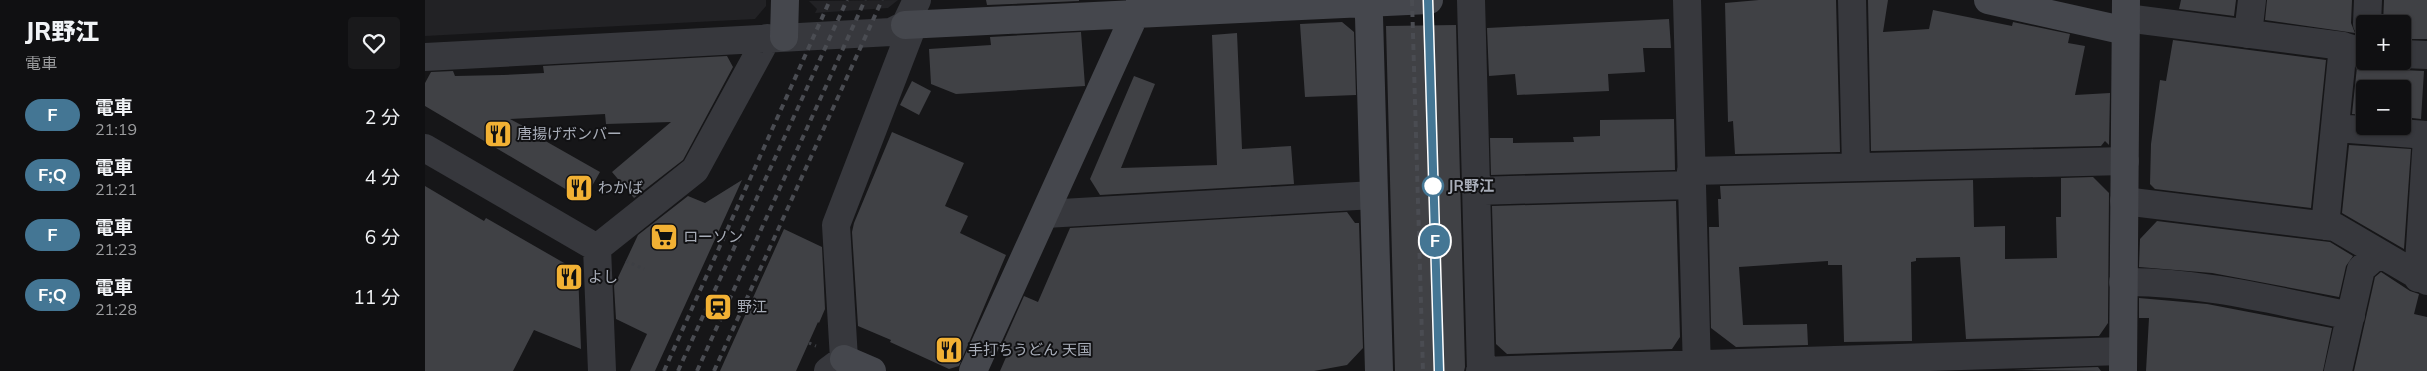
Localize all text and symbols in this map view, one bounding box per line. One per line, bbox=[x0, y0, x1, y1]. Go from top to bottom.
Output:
map controls bbox=[2356, 15, 2411, 135]
button: + bbox=[2356, 15, 2411, 70]
text: JR野江 bbox=[25, 16, 99, 46]
button: heart bbox=[348, 17, 400, 69]
text: 電車 bbox=[25, 53, 57, 73]
button: − bbox=[2356, 80, 2411, 135]
text: 電車 bbox=[95, 95, 133, 119]
text: F bbox=[47, 103, 58, 126]
text: 2 分 bbox=[365, 105, 400, 129]
text: 21:19 bbox=[95, 119, 137, 139]
restaurant icon: 唐揚げボンバー bbox=[483, 119, 513, 149]
place label: 唐揚げボンバー bbox=[517, 124, 622, 143]
text: 電車 bbox=[95, 155, 133, 179]
text: F;Q bbox=[38, 163, 67, 186]
text: 4 分 bbox=[365, 165, 400, 189]
restaurant icon: わかば bbox=[564, 173, 594, 203]
marker: JR野江 bbox=[1422, 175, 1444, 197]
place label: JR野江 bbox=[1448, 176, 1494, 195]
place label: わかば bbox=[598, 178, 643, 197]
text: 21:21 bbox=[95, 179, 137, 199]
text: 電車 bbox=[95, 215, 133, 239]
supermarket icon: ローソン bbox=[649, 222, 679, 252]
text: F bbox=[47, 223, 58, 246]
text: 6 分 bbox=[365, 225, 400, 249]
line badge: F bbox=[1419, 225, 1451, 257]
place label: ローソン bbox=[683, 227, 743, 246]
text: F bbox=[1430, 229, 1440, 252]
text: 21:23 bbox=[95, 239, 137, 259]
restaurant icon: よし bbox=[554, 262, 584, 292]
place label: よし bbox=[588, 267, 618, 286]
text: 電車 bbox=[95, 275, 133, 299]
text: F;Q bbox=[38, 283, 67, 306]
text: 11 分 bbox=[353, 285, 400, 309]
station icon: 野江 bbox=[703, 292, 733, 322]
place label: 野江 bbox=[737, 297, 767, 316]
text: 21:28 bbox=[95, 299, 137, 319]
restaurant icon: 手打ちうどん 天国 bbox=[934, 335, 964, 365]
place label: 手打ちうどん 天国 bbox=[968, 340, 1092, 359]

